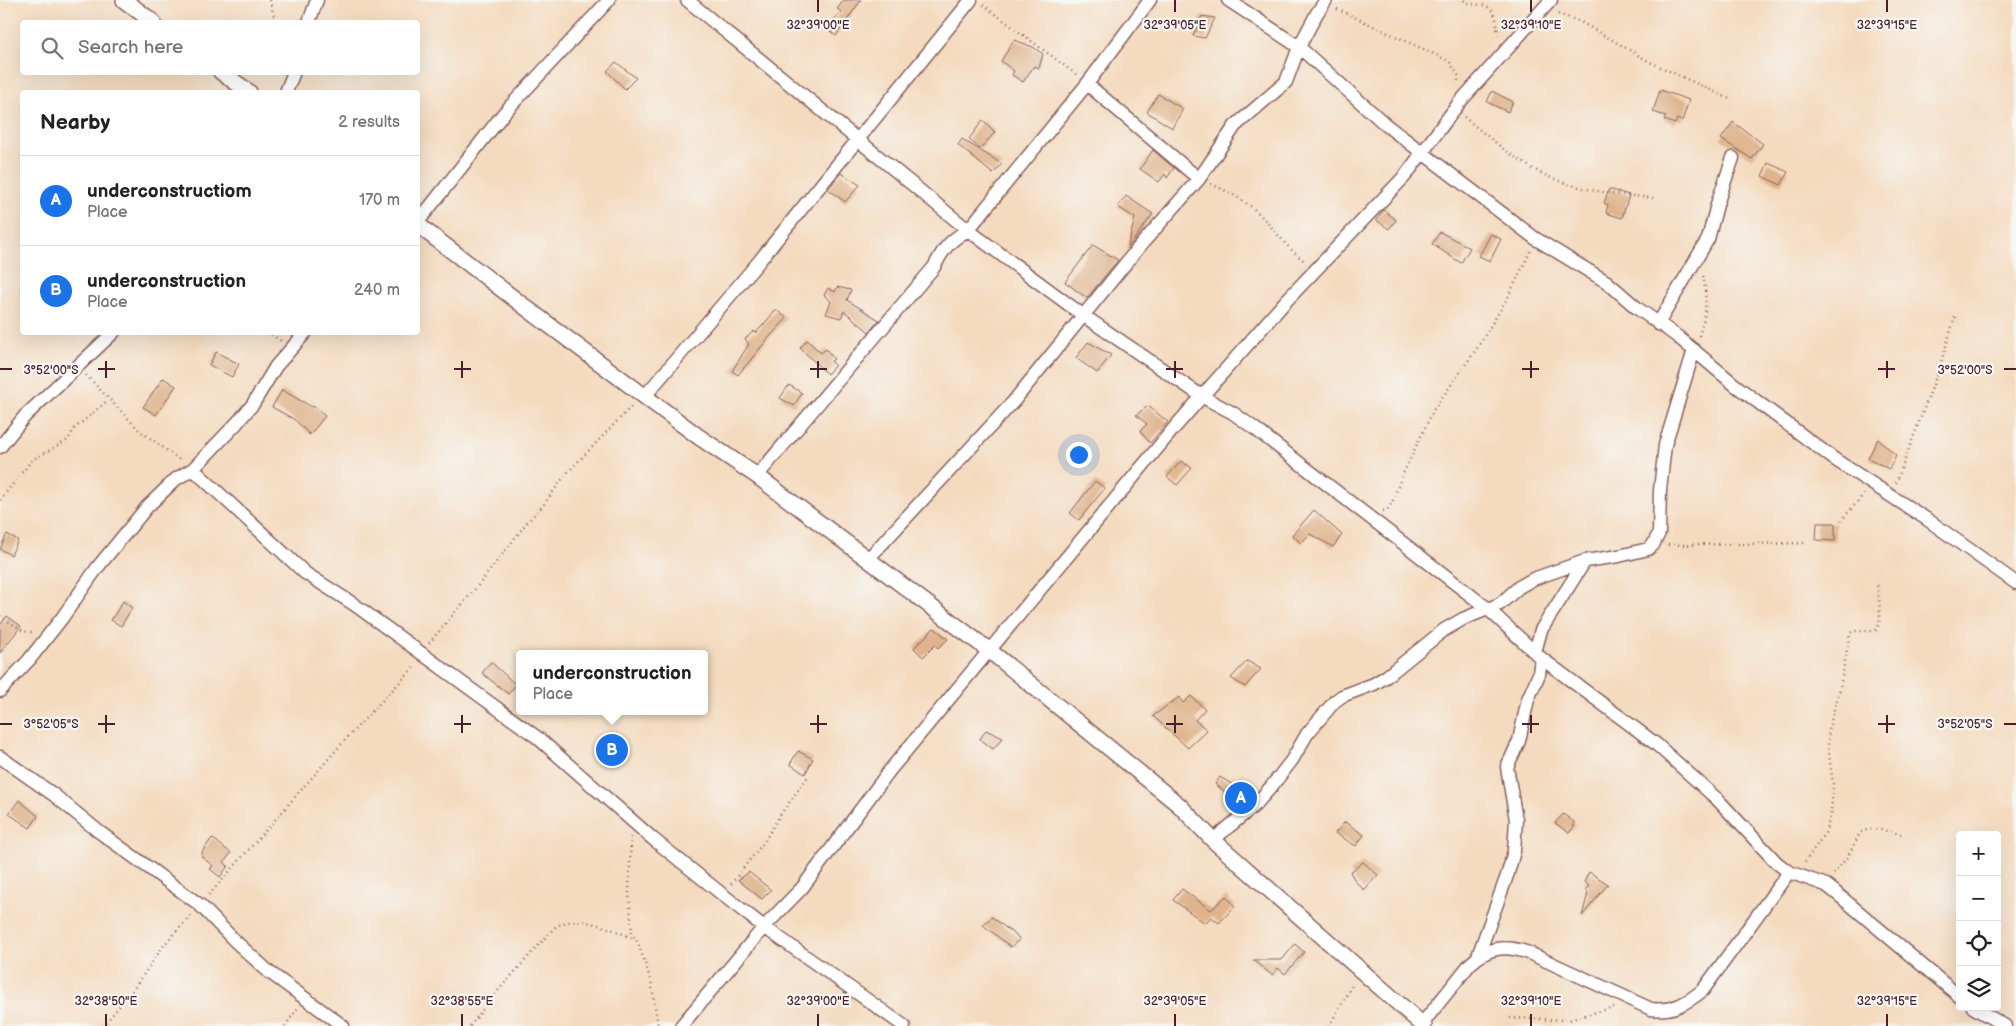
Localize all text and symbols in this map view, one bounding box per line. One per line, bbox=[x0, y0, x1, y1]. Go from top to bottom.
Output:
text: 32°39'00"E bbox=[786, 18, 850, 33]
text: 32°39'05"E bbox=[1144, 18, 1207, 33]
text: 32°39'10"E bbox=[1501, 18, 1561, 33]
text: 32°39'15"E bbox=[1857, 18, 1917, 33]
search box bbox=[20, 20, 420, 75]
icon: search bbox=[38, 34, 66, 62]
text: Search here bbox=[78, 36, 183, 59]
text: Nearby bbox=[40, 110, 110, 135]
text: 2 results bbox=[338, 113, 400, 132]
text: underconstructiom bbox=[87, 180, 252, 203]
text: A bbox=[51, 191, 61, 210]
text: 170 m bbox=[359, 191, 400, 210]
text: Place bbox=[87, 203, 128, 222]
text: underconstruction bbox=[87, 270, 246, 293]
text: B bbox=[50, 281, 62, 300]
text: 240 m bbox=[354, 281, 400, 300]
text: Place bbox=[87, 293, 128, 312]
text: 3°52'00"S bbox=[23, 363, 79, 378]
text: 3°52'00"S bbox=[1937, 363, 1993, 378]
your location bbox=[1066, 442, 1092, 468]
popup bbox=[516, 650, 708, 715]
text: underconstruction bbox=[533, 662, 692, 685]
text: Place bbox=[533, 685, 573, 704]
text: 3°52'05"S bbox=[24, 717, 79, 732]
text: 3°52'05"S bbox=[1938, 717, 1993, 732]
pin: B bbox=[596, 731, 628, 769]
pin: A bbox=[1225, 779, 1257, 817]
map controls bbox=[1956, 831, 2001, 1011]
button: + bbox=[1956, 831, 2001, 876]
button: − bbox=[1956, 876, 2001, 921]
button: locate bbox=[1956, 921, 2001, 966]
button: layers bbox=[1956, 966, 2001, 1011]
text: 32°38'50"E bbox=[75, 994, 138, 1009]
text: 32°38'55"E bbox=[431, 994, 493, 1009]
text: 32°39'00"E bbox=[786, 994, 850, 1009]
text: 32°39'05"E bbox=[1144, 994, 1207, 1009]
text: 32°39'10"E bbox=[1501, 994, 1561, 1009]
text: 32°39'15"E bbox=[1857, 994, 1917, 1009]

